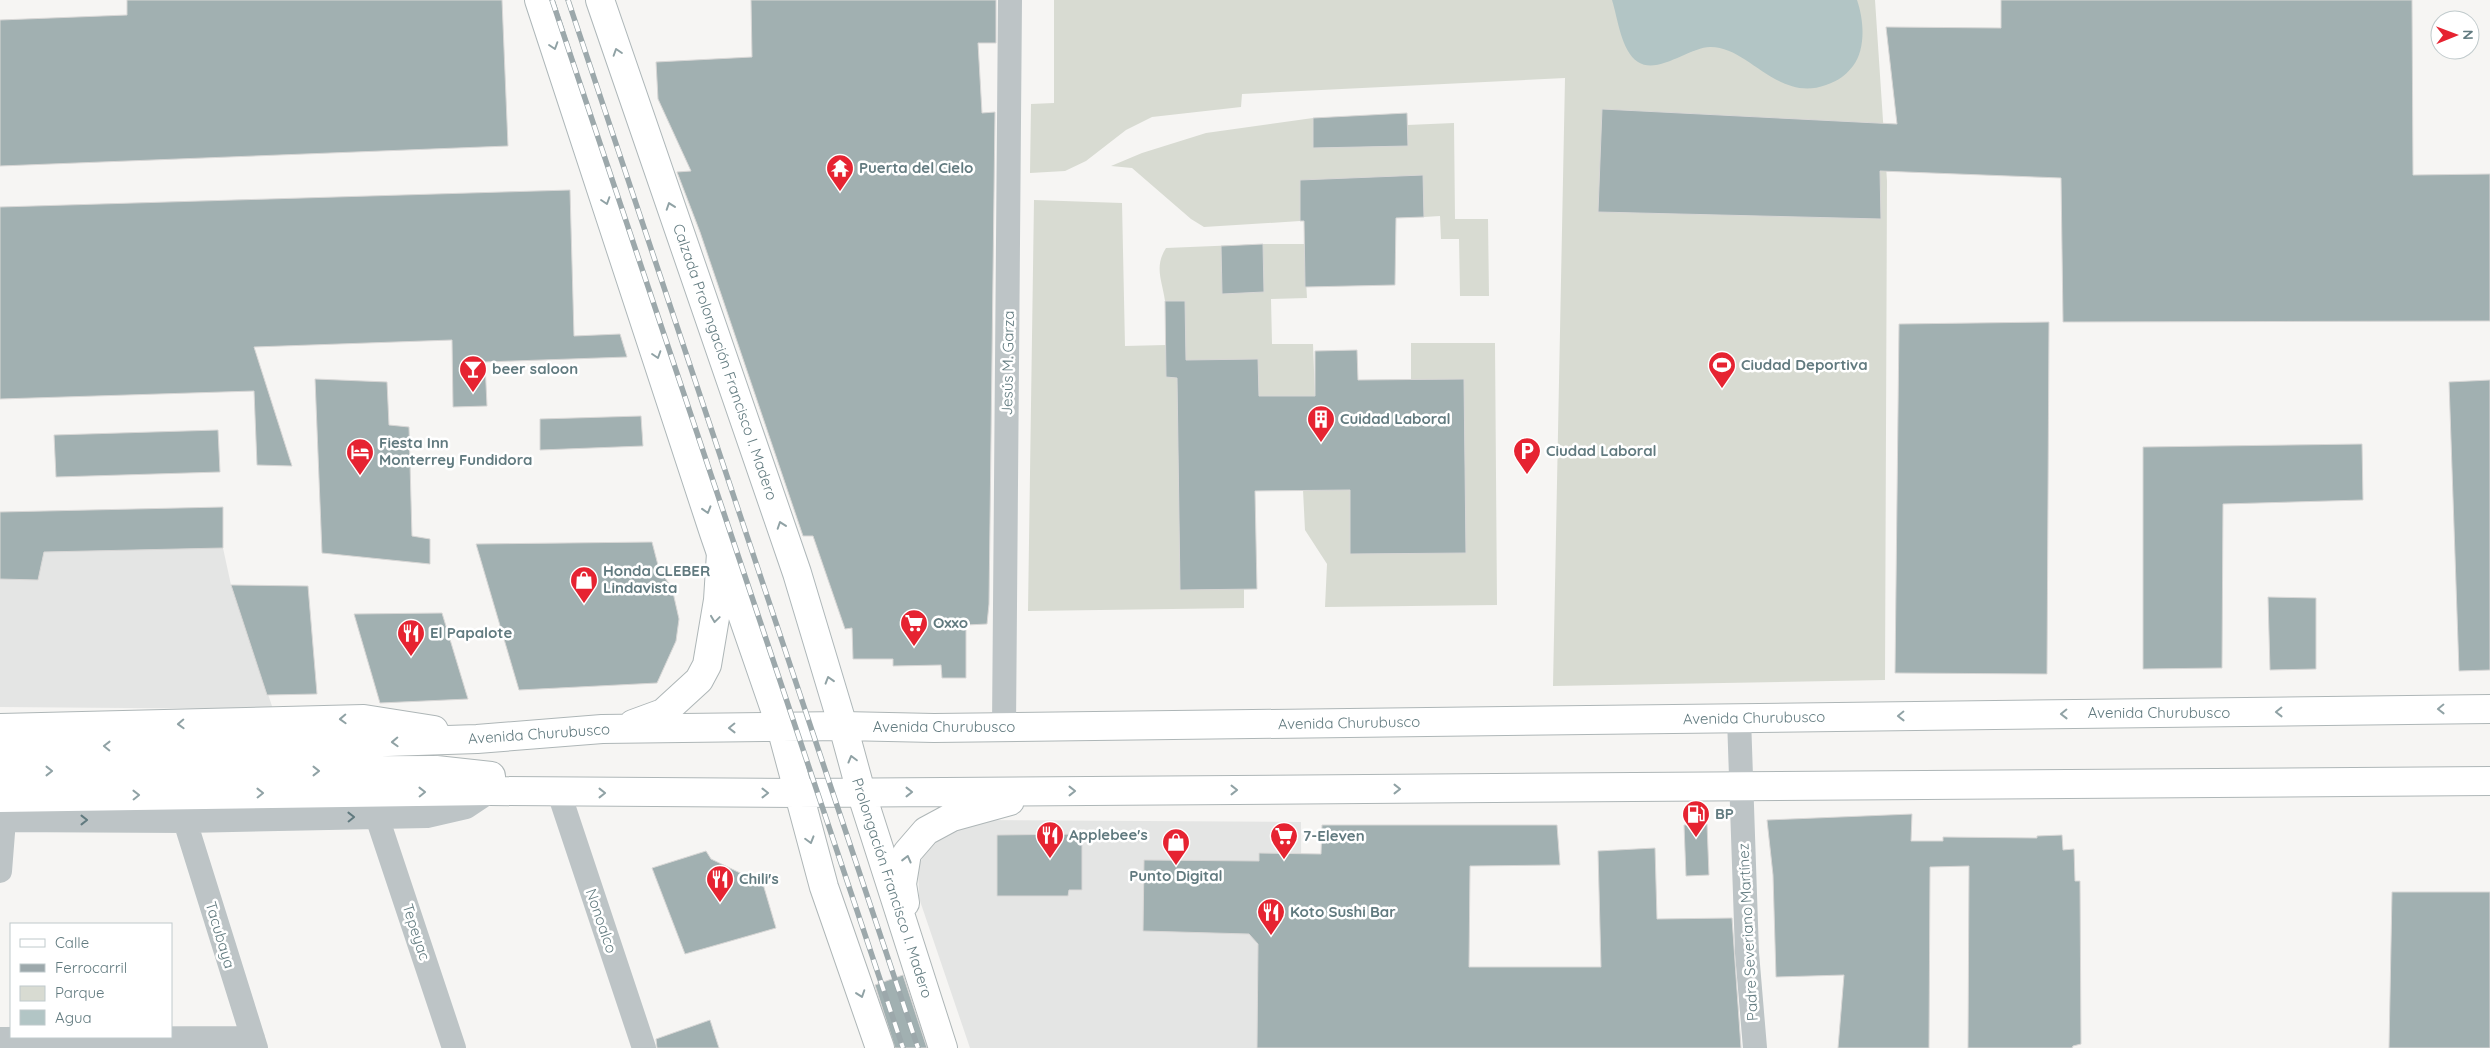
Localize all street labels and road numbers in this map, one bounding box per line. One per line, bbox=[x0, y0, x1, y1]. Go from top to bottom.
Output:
street label: Calzada Prolongación Francisco I. Madero bbox=[669, 221, 782, 503]
street label: Jesús M. Garza bbox=[997, 310, 1018, 416]
street label: Avenida Churubusco bbox=[2088, 703, 2230, 722]
street label: Avenida Churubusco bbox=[1683, 707, 1825, 728]
street label: Avenida Churubusco bbox=[1278, 712, 1420, 733]
street label: Avenida Churubusco bbox=[873, 717, 1015, 736]
street label: Avenida Churubusco bbox=[467, 719, 611, 748]
street label: Prolongación Francisco I. Madero bbox=[848, 775, 937, 1000]
street label: Padre Severiano Martínez bbox=[1733, 843, 1762, 1021]
street label: Nonoalco bbox=[582, 886, 621, 956]
street label: Tacubaya bbox=[201, 899, 240, 971]
street label: Tepeyac bbox=[398, 901, 435, 963]

